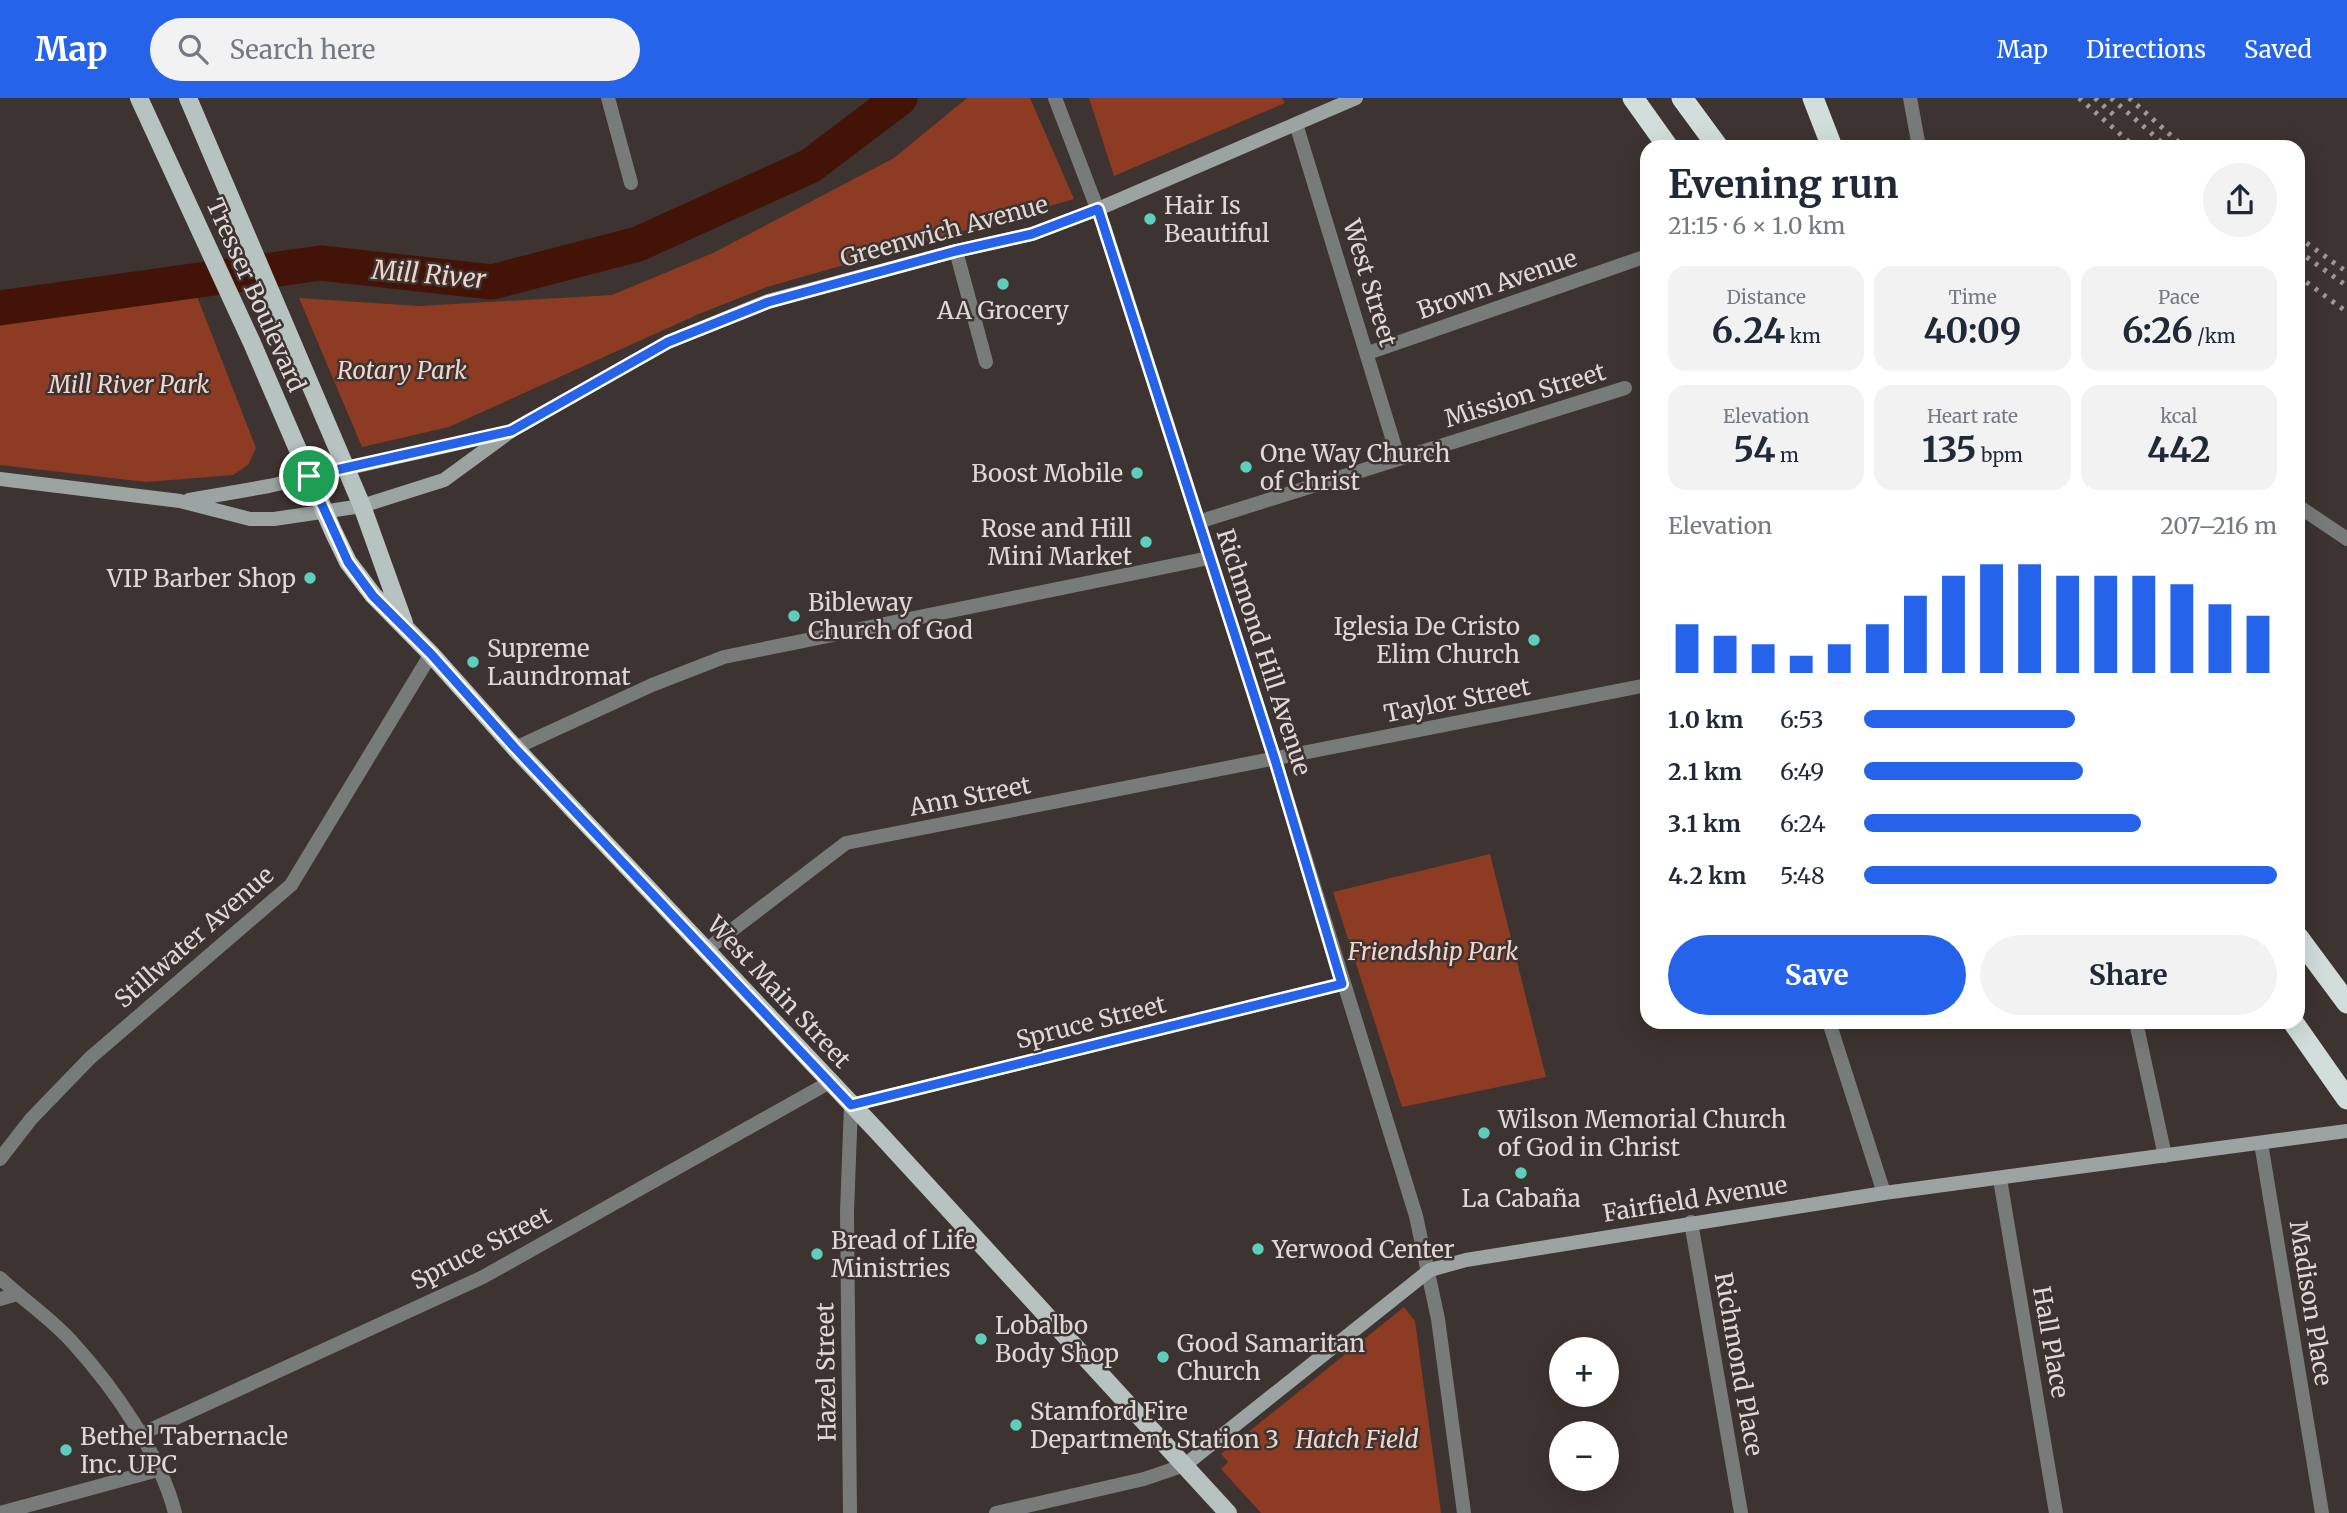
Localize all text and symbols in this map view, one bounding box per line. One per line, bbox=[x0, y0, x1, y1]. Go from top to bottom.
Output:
search box bbox=[150, 18, 640, 81]
text: Map bbox=[35, 29, 108, 70]
icon: search bbox=[174, 30, 212, 68]
text: Search here bbox=[230, 33, 375, 66]
text: Map bbox=[1997, 34, 2048, 65]
text: Directions bbox=[2086, 34, 2206, 65]
text: Saved bbox=[2244, 34, 2312, 65]
text: Evening run bbox=[1668, 161, 1899, 208]
button: share bbox=[2203, 163, 2277, 237]
street label: Greenwich Avenue bbox=[837, 188, 1051, 274]
place label: Hair Is Beautiful bbox=[1164, 190, 1269, 249]
street label: Tresser Boulevard bbox=[199, 193, 313, 397]
marker: Hair Is Beautiful bbox=[1142, 211, 1158, 227]
text: 21:15 · 6 × 1.0 km bbox=[1668, 211, 1845, 240]
street label: West Street bbox=[1336, 215, 1404, 351]
street label: Brown Avenue bbox=[1413, 242, 1581, 326]
water label: Mill River bbox=[370, 253, 488, 295]
marker: AA Grocery bbox=[995, 276, 1011, 292]
text: Distance bbox=[1726, 285, 1806, 309]
text: Time bbox=[1948, 285, 1997, 309]
text: Pace bbox=[2158, 285, 2200, 309]
place label: AA Grocery bbox=[936, 295, 1069, 326]
text: 6.24 bbox=[1712, 309, 1785, 353]
text: 40:09 bbox=[1924, 309, 2021, 353]
text: 6:26 bbox=[2122, 309, 2193, 353]
text: km bbox=[1785, 324, 1821, 348]
text: /km bbox=[2193, 324, 2236, 348]
park label: Rotary Park bbox=[337, 355, 467, 386]
street label: Mission Street bbox=[1441, 356, 1610, 434]
park label: Mill River Park bbox=[48, 369, 209, 400]
text: Elevation bbox=[1723, 404, 1809, 428]
text: Heart rate bbox=[1927, 404, 2018, 428]
text: kcal bbox=[2160, 404, 2198, 428]
text: 54 bbox=[1733, 428, 1776, 472]
text: 135 bbox=[1922, 428, 1977, 472]
text: 442 bbox=[2147, 428, 2211, 472]
place label: One Way Church of Christ bbox=[1260, 438, 1450, 497]
text: m bbox=[1776, 443, 1799, 467]
text: bpm bbox=[1977, 443, 2023, 467]
pin bbox=[279, 446, 339, 506]
icon: arrive bbox=[290, 457, 328, 495]
place label: Boost Mobile bbox=[971, 458, 1123, 489]
marker: One Way Church of Christ bbox=[1238, 459, 1254, 475]
marker: Boost Mobile bbox=[1129, 465, 1145, 481]
text: Elevation bbox=[1668, 511, 1772, 540]
text: 207–216 m bbox=[2160, 511, 2277, 540]
place label: Rose and Hill Mini Market bbox=[981, 513, 1133, 572]
street label: Richmond Hill Avenue bbox=[1209, 525, 1319, 779]
marker: Rose and Hill Mini Market bbox=[1138, 534, 1154, 550]
place label: VIP Barber Shop bbox=[106, 563, 296, 594]
marker: VIP Barber Shop bbox=[302, 570, 318, 586]
place label: Bibleway Church of God bbox=[808, 587, 973, 646]
marker: Bibleway Church of God bbox=[786, 608, 802, 624]
place label: Iglesia De Cristo Elim Church bbox=[1334, 611, 1520, 670]
marker: Iglesia De Cristo Elim Church bbox=[1526, 632, 1542, 648]
place label: Supreme Laundromat bbox=[487, 633, 631, 692]
marker: Supreme Laundromat bbox=[465, 654, 481, 670]
street label: Taylor Street bbox=[1381, 670, 1533, 729]
text: 1.0 km bbox=[1668, 705, 1743, 734]
text: 6:53 bbox=[1780, 705, 1824, 734]
text: 2.1 km bbox=[1668, 757, 1742, 786]
text: 6:49 bbox=[1780, 757, 1824, 786]
street label: Ann Street bbox=[906, 769, 1034, 823]
text: 3.1 km bbox=[1668, 809, 1741, 838]
text: 6:24 bbox=[1780, 809, 1826, 838]
street label: Stillwater Avenue bbox=[108, 859, 280, 1015]
text: 4.2 km bbox=[1668, 861, 1746, 890]
text: 5:48 bbox=[1780, 861, 1825, 890]
street label: West Main Street bbox=[700, 909, 858, 1075]
button: Save bbox=[1668, 935, 1966, 1015]
button: Share bbox=[1980, 935, 2277, 1015]
park label: Friendship Park bbox=[1347, 936, 1518, 967]
street label: Spruce Street bbox=[1013, 988, 1170, 1056]
place label: Wilson Memorial Church of God in Christ bbox=[1497, 1104, 1787, 1163]
marker: Wilson Memorial Church of God in Christ bbox=[1476, 1125, 1492, 1141]
marker: La Cabaña bbox=[1513, 1165, 1529, 1181]
street label: Fairfield Avenue bbox=[1600, 1169, 1790, 1229]
place label: La Cabaña bbox=[1461, 1183, 1581, 1214]
street label: Spruce Street bbox=[406, 1199, 557, 1297]
street label: Madison Place bbox=[2283, 1218, 2339, 1388]
place label: Bread of Life Ministries bbox=[831, 1225, 975, 1284]
place label: Yerwood Center bbox=[1271, 1234, 1455, 1265]
marker: Yerwood Center bbox=[1250, 1241, 1266, 1257]
marker: Bread of Life Ministries bbox=[809, 1246, 825, 1262]
street label: Richmond Place bbox=[1708, 1270, 1770, 1458]
street label: Hall Place bbox=[2026, 1284, 2076, 1400]
street label: Hazel Street bbox=[809, 1301, 843, 1442]
place label: Lobalbo Body Shop bbox=[995, 1310, 1119, 1369]
place label: Good Samaritan Church bbox=[1177, 1328, 1365, 1387]
marker: Lobalbo Body Shop bbox=[973, 1331, 989, 1347]
map controls bbox=[1549, 1337, 1619, 1491]
button: + bbox=[1549, 1337, 1619, 1407]
marker: Good Samaritan Church bbox=[1155, 1349, 1171, 1365]
place label: Stamford Fire Department Station 3 bbox=[1030, 1396, 1279, 1455]
marker: Stamford Fire Department Station 3 bbox=[1008, 1417, 1024, 1433]
place label: Bethel Tabernacle Inc. UPC bbox=[80, 1421, 288, 1480]
button: − bbox=[1549, 1421, 1619, 1491]
park label: Hatch Field bbox=[1294, 1424, 1419, 1455]
marker: Bethel Tabernacle Inc. UPC bbox=[58, 1442, 74, 1458]

